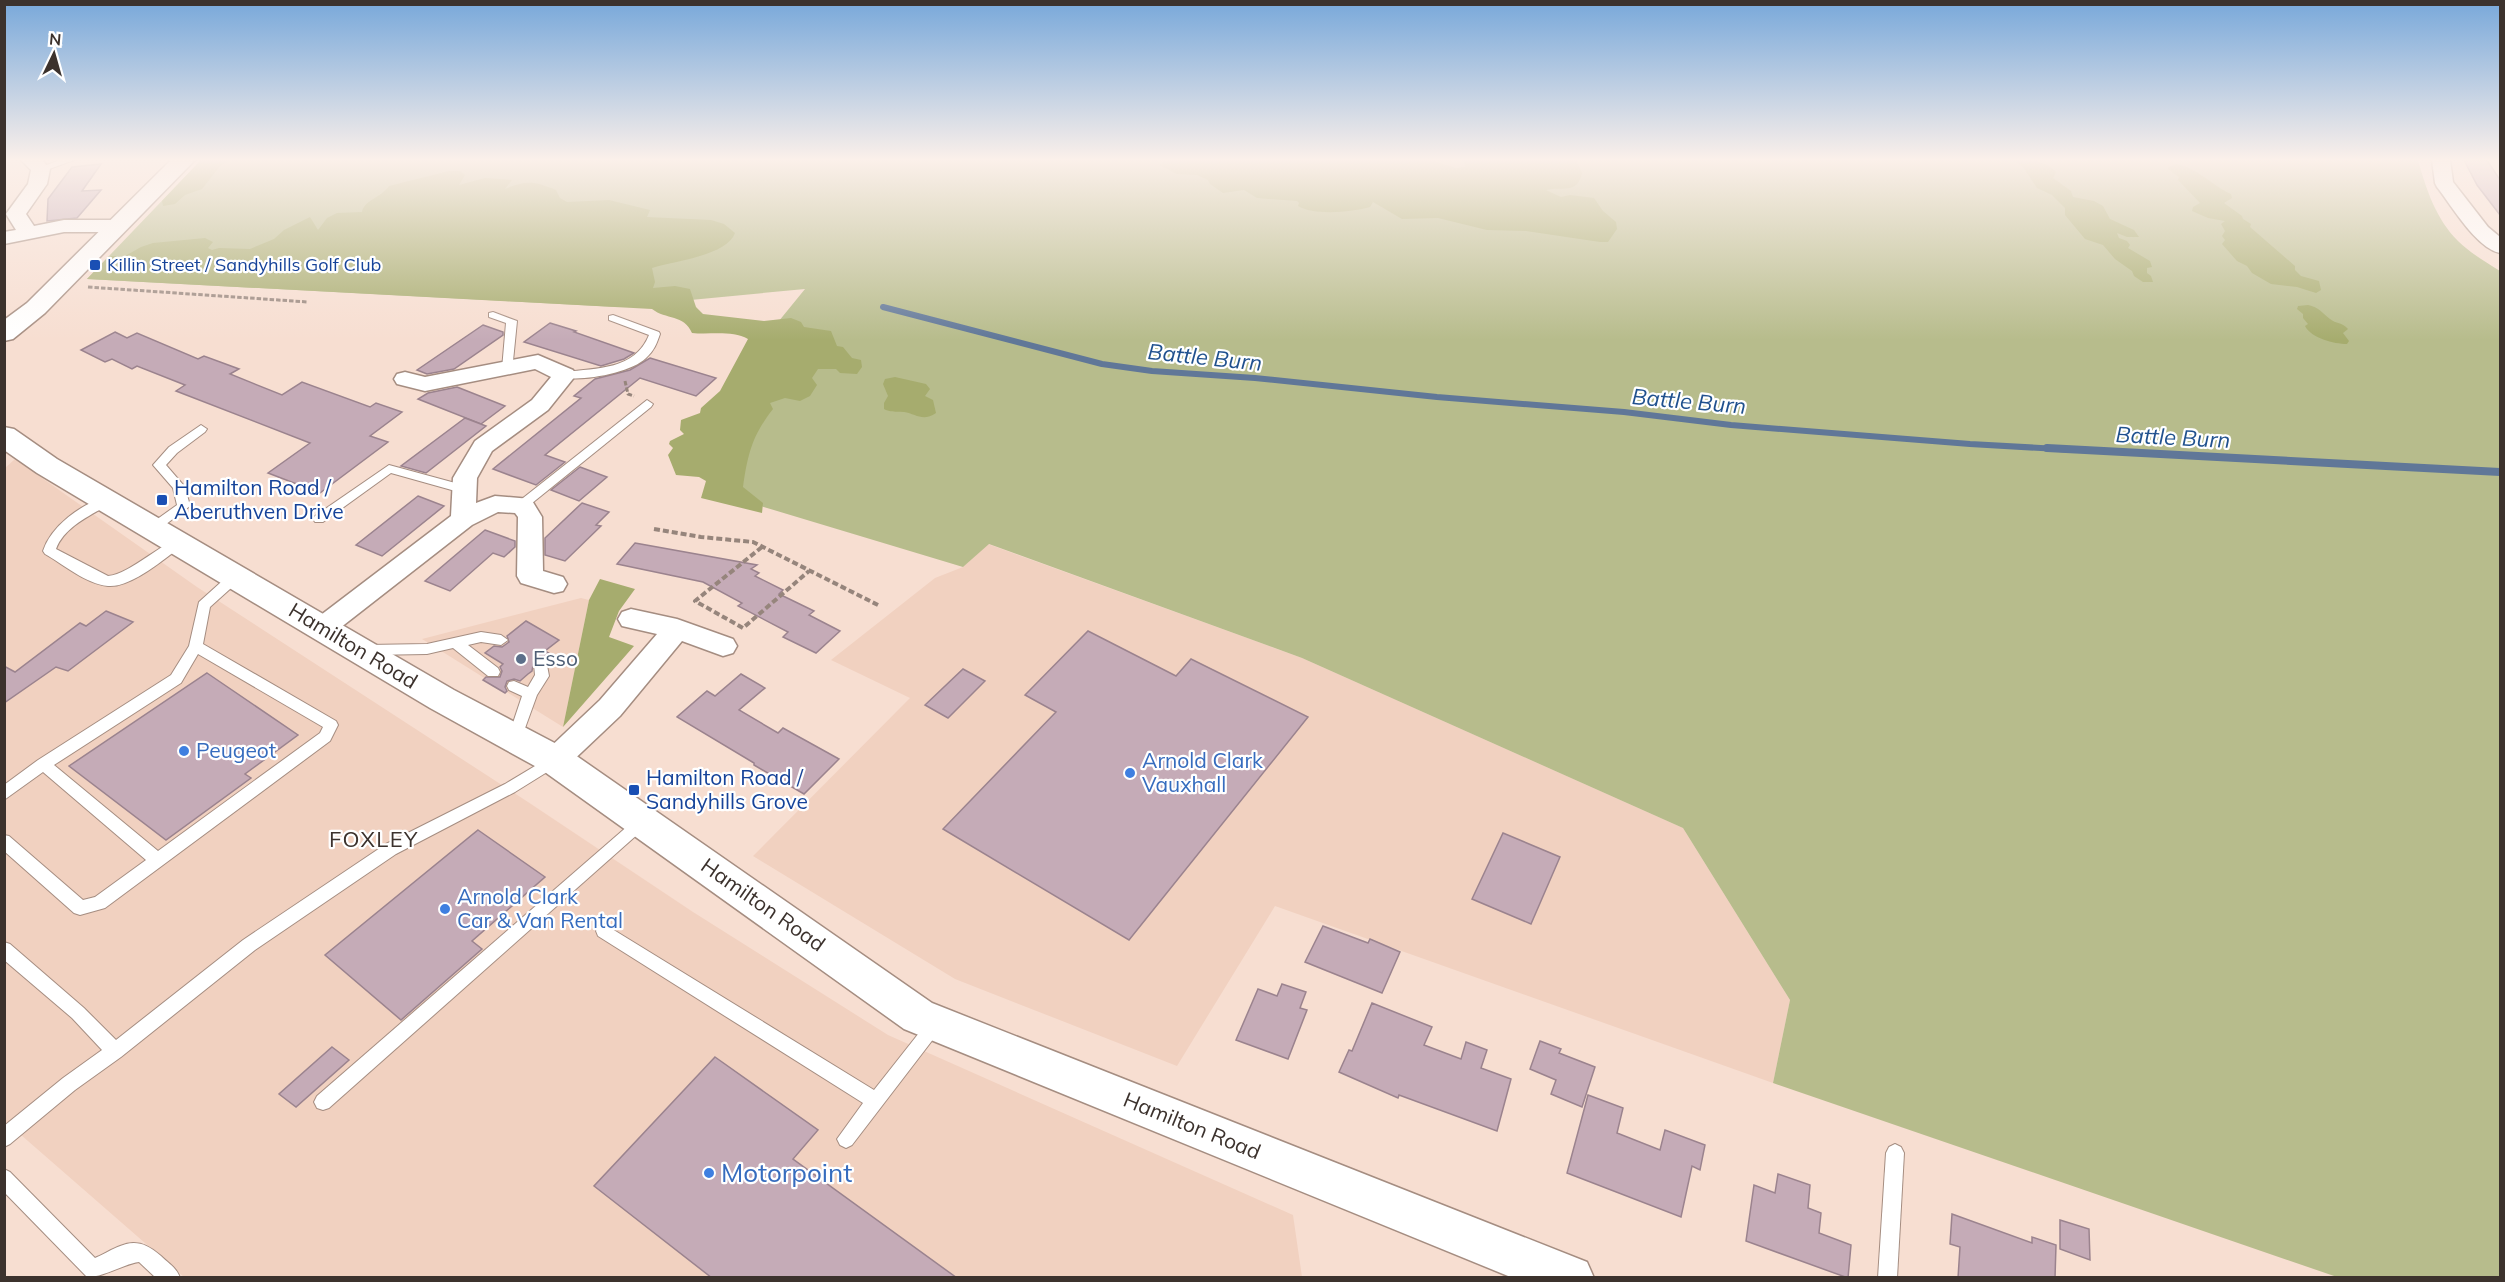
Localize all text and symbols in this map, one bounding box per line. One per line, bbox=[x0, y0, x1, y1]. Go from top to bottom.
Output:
north arrow bbox=[24, 24, 84, 84]
text: N bbox=[48, 29, 62, 50]
place label: Killin Street / Sandyhills Golf Club bbox=[107, 253, 381, 276]
marker: Killin Street / Sandyhills Golf Club bbox=[88, 258, 102, 272]
water label: Battle Burn bbox=[1146, 337, 1264, 377]
water label: Battle Burn bbox=[1631, 382, 1747, 420]
water label: Battle Burn bbox=[2115, 420, 2231, 454]
place label: Hamilton Road / Aberuthven Drive bbox=[174, 474, 344, 524]
marker: Hamilton Road / Aberuthven Drive bbox=[155, 493, 169, 507]
street label: Hamilton Road bbox=[284, 596, 423, 694]
place label: Esso bbox=[533, 645, 578, 671]
marker: Esso bbox=[514, 652, 528, 666]
place label: Peugeot bbox=[196, 737, 276, 763]
marker: Peugeot bbox=[177, 744, 191, 758]
place label: Arnold Clark Vauxhall bbox=[1142, 747, 1263, 797]
place label: Hamilton Road / Sandyhills Grove bbox=[646, 764, 808, 814]
marker: Arnold Clark Vauxhall bbox=[1123, 766, 1137, 780]
marker: Hamilton Road / Sandyhills Grove bbox=[627, 783, 641, 797]
district label: FOXLEY bbox=[329, 825, 419, 853]
street label: Hamilton Road bbox=[696, 852, 831, 957]
place label: Arnold Clark Car & Van Rental bbox=[457, 883, 623, 933]
marker: Arnold Clark Car & Van Rental bbox=[438, 902, 452, 916]
street label: Hamilton Road bbox=[1120, 1086, 1265, 1164]
place label: Motorpoint bbox=[721, 1156, 852, 1189]
marker: Motorpoint bbox=[702, 1166, 716, 1180]

